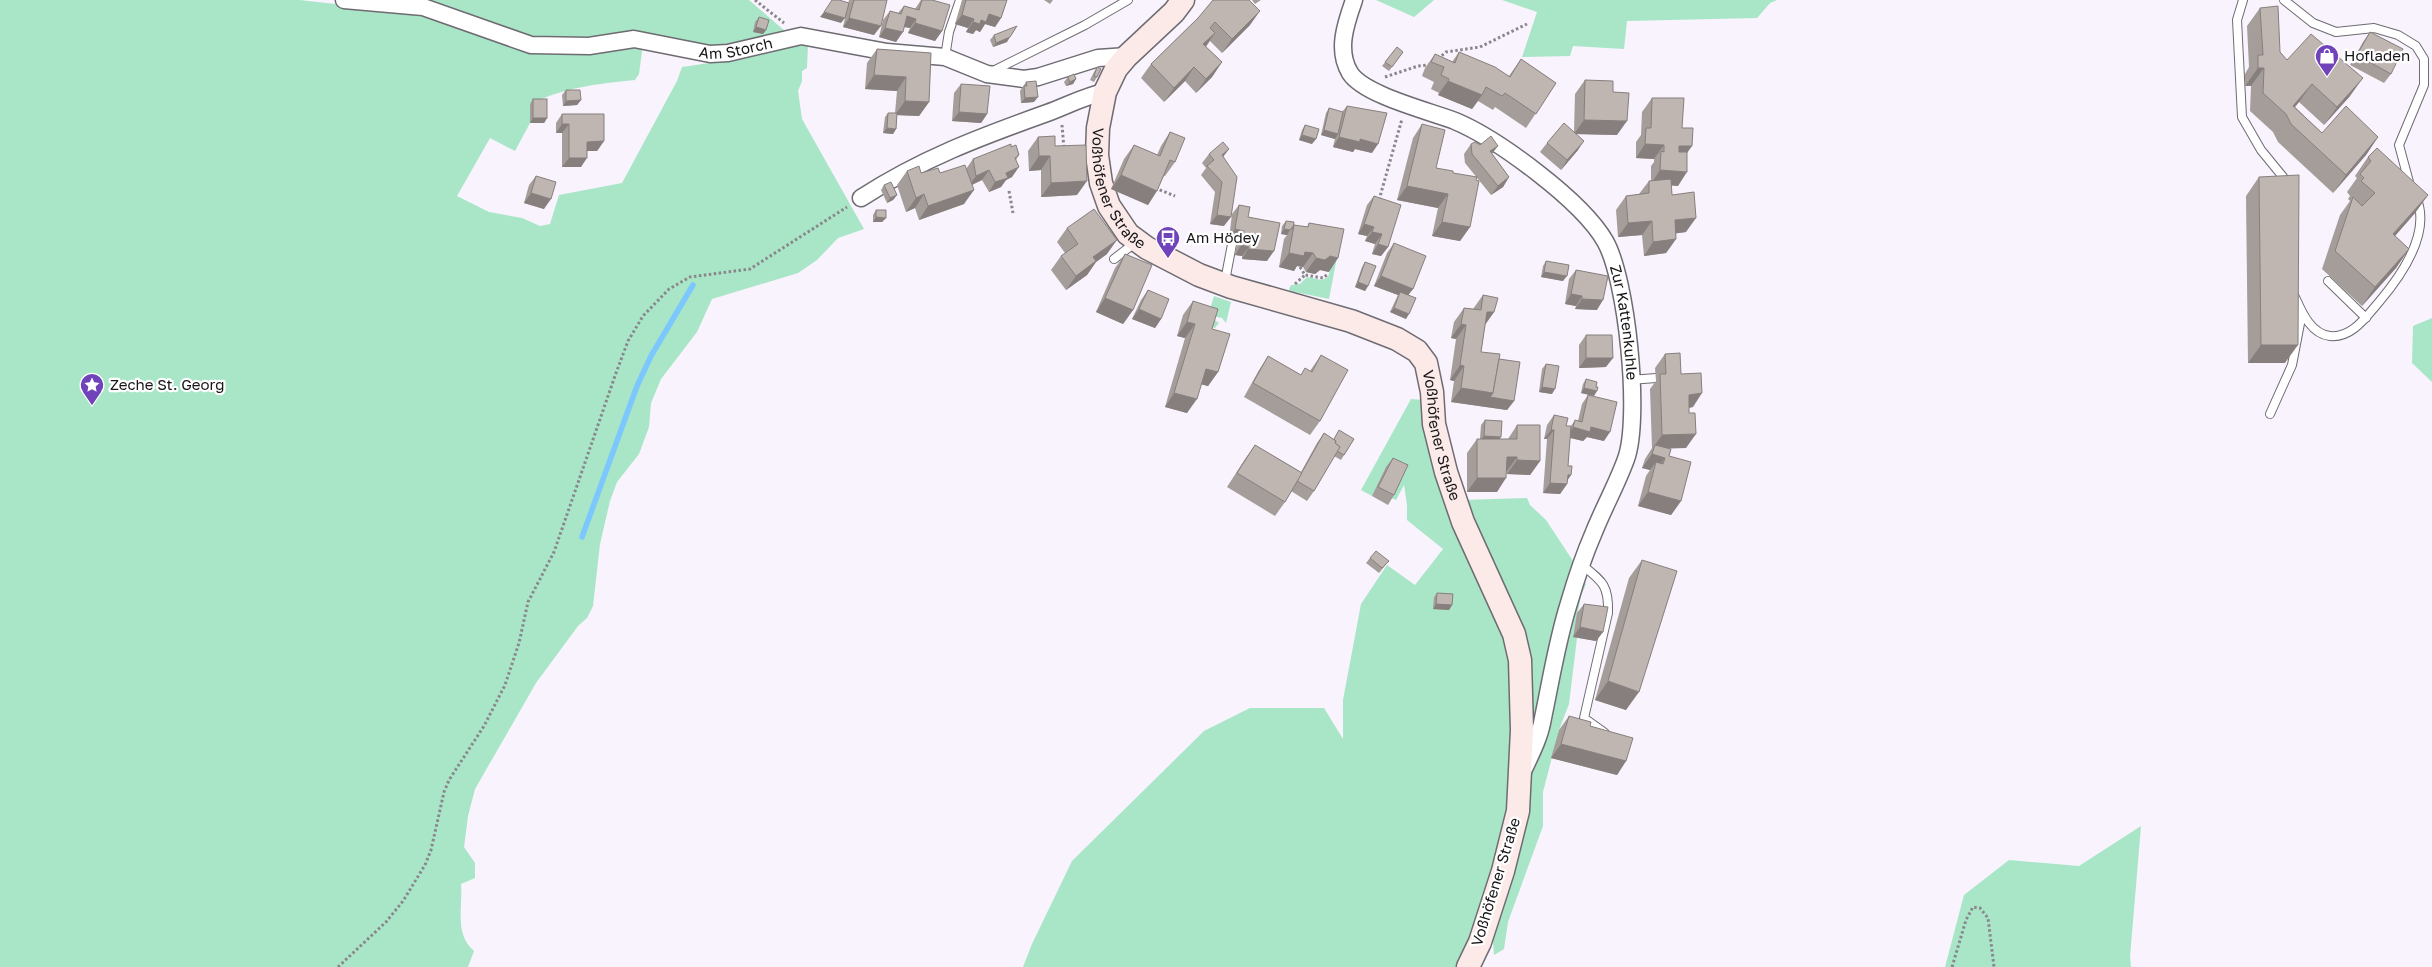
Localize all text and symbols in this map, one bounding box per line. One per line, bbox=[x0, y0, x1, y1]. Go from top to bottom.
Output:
street label: Am Storch bbox=[698, 33, 774, 62]
shop icon: Hofladen bbox=[2314, 43, 2340, 77]
place label: Hofladen bbox=[2344, 46, 2410, 64]
street label: Voßhöfener Straße bbox=[1089, 127, 1150, 252]
bus stop icon: Am Hödey bbox=[1155, 225, 1181, 259]
place label: Am Hödey bbox=[1186, 228, 1260, 246]
street label: Zur Kattenkuhle bbox=[1607, 263, 1642, 381]
street label: Voßhöfener Straße bbox=[1420, 368, 1465, 503]
place icon: Zeche St. Georg bbox=[79, 372, 105, 406]
place label: Zeche St. Georg bbox=[110, 375, 224, 393]
street label: Voßhöfener Straße bbox=[1467, 815, 1523, 948]

